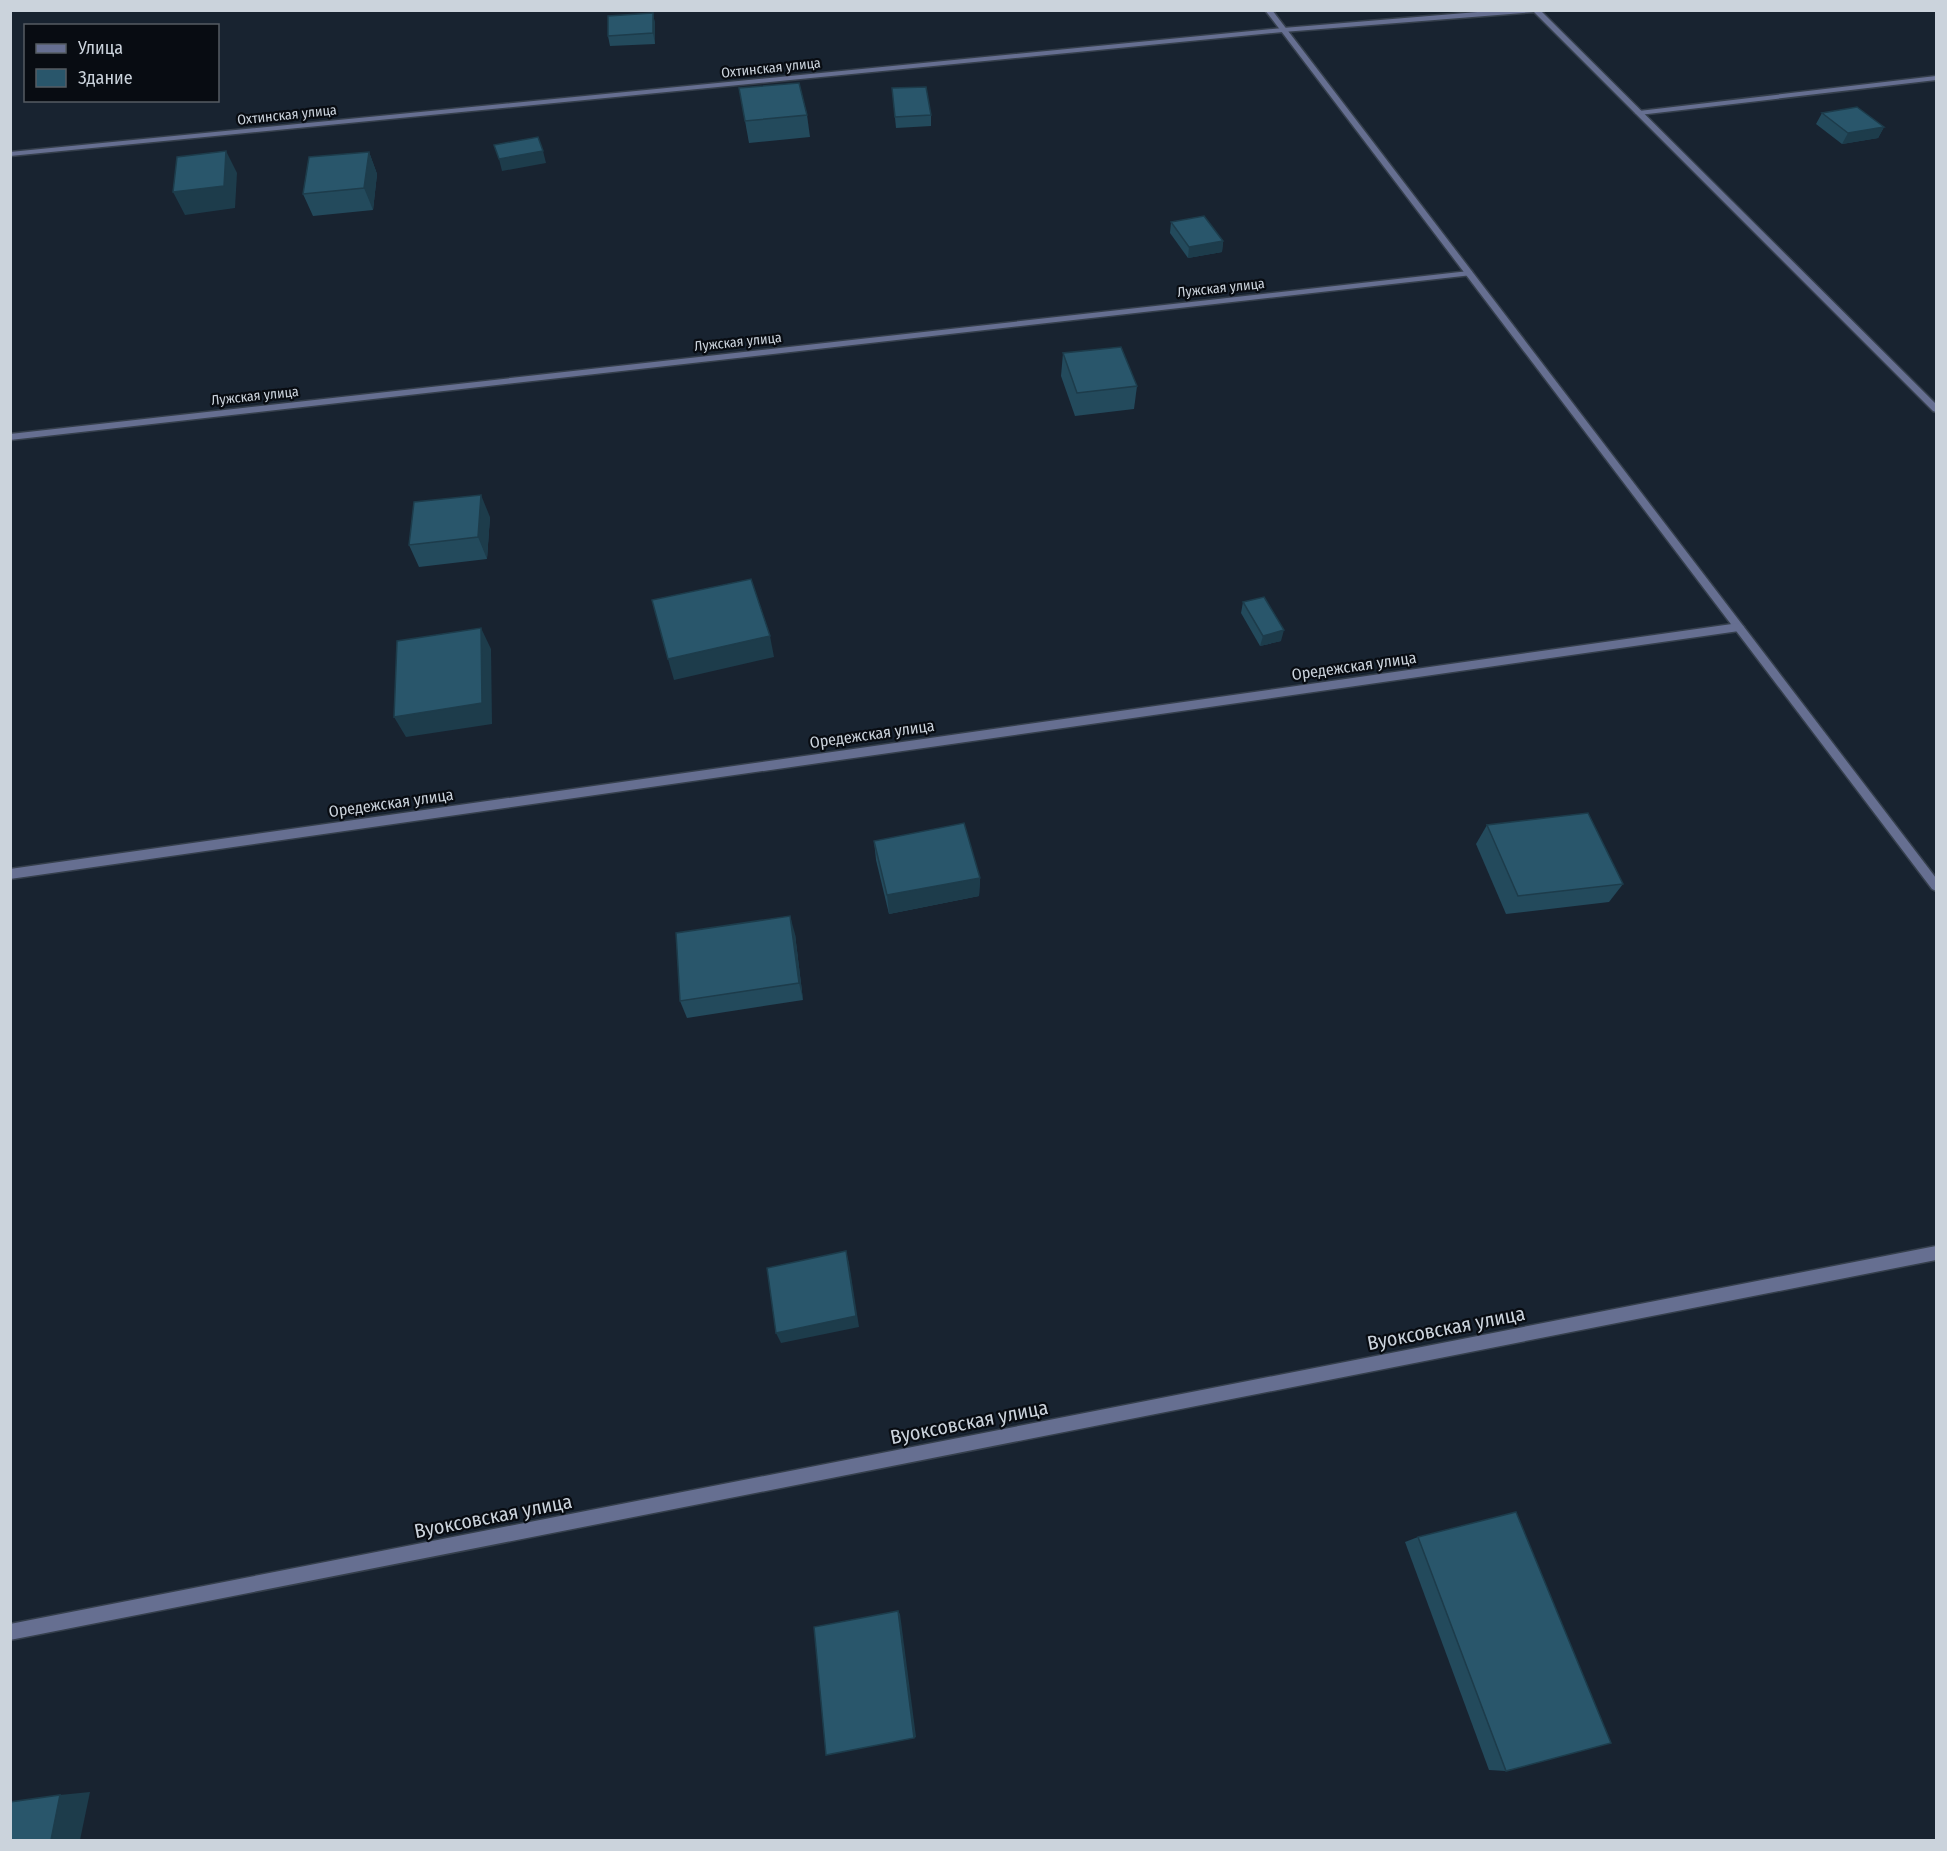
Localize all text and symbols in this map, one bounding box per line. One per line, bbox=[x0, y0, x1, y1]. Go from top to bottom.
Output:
legend bbox=[24, 24, 219, 102]
text: Улица bbox=[77, 37, 123, 59]
street label: Охтинская улица bbox=[720, 54, 822, 82]
text: Здание bbox=[78, 67, 133, 89]
street label: Охтинская улица bbox=[236, 101, 338, 129]
street label: Лужская улица bbox=[1176, 275, 1266, 301]
street label: Лужская улица bbox=[693, 329, 783, 355]
street label: Лужская улица bbox=[210, 383, 300, 409]
street label: Оредежская улица bbox=[1290, 648, 1418, 684]
street label: Оредежская улица bbox=[808, 716, 936, 752]
street label: Оредежская улица bbox=[327, 785, 455, 821]
street label: Вуоксовская улица bbox=[1365, 1301, 1527, 1355]
street label: Вуоксовская улица bbox=[888, 1395, 1050, 1449]
street label: Вуоксовская улица bbox=[412, 1489, 574, 1543]

